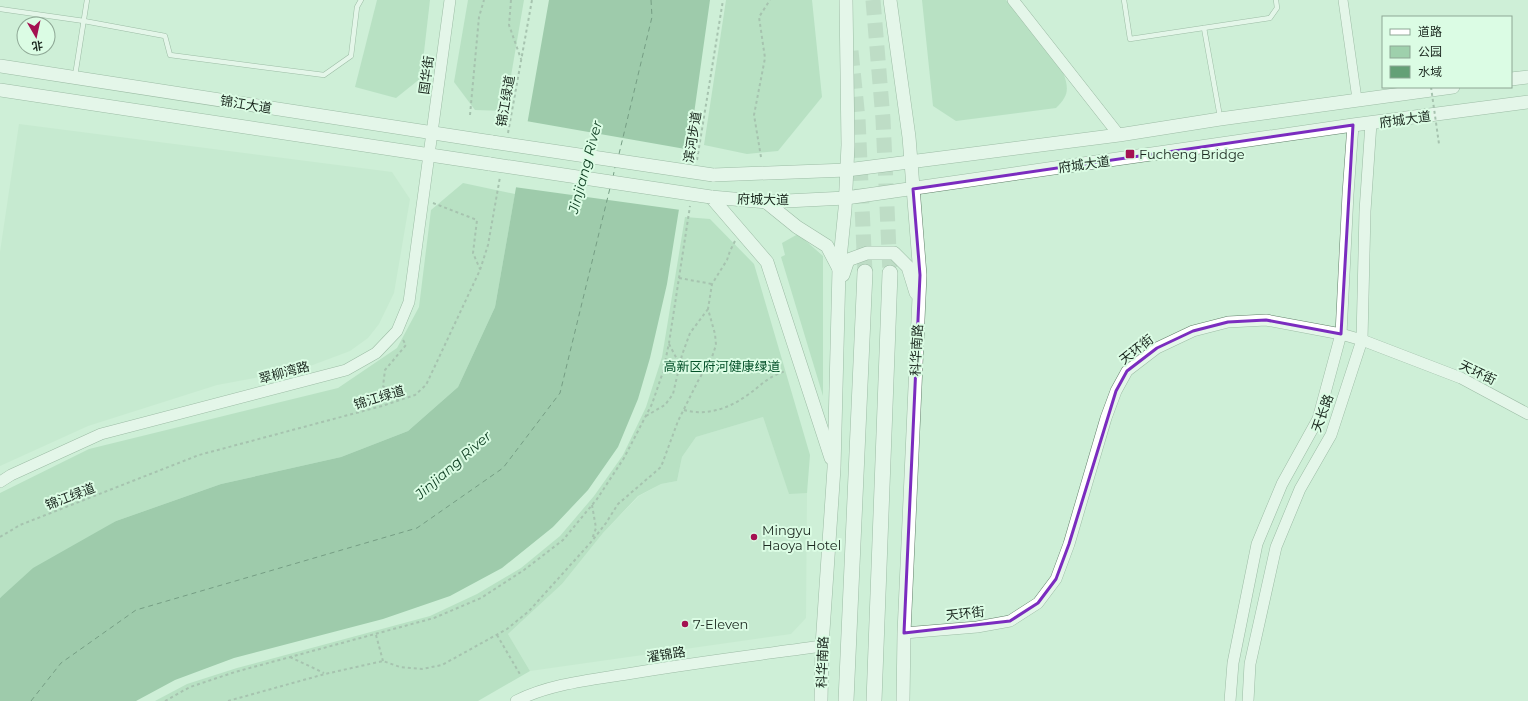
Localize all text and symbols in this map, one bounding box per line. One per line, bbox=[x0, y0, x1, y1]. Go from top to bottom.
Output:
north arrow bbox=[16, 16, 56, 56]
legend bbox=[1382, 16, 1512, 88]
text: 道路 bbox=[1418, 24, 1442, 39]
text: 北 bbox=[31, 38, 44, 54]
text: 公园 bbox=[1418, 44, 1442, 59]
street label: 国华街 bbox=[415, 55, 437, 95]
text: 水域 bbox=[1418, 64, 1442, 79]
street label: 锦江绿道 bbox=[493, 74, 517, 128]
street label: 锦江大道 bbox=[219, 92, 273, 116]
street label: 府城大道 bbox=[1378, 107, 1432, 131]
street label: 滨河步道 bbox=[680, 110, 704, 164]
water label: Jinjiang River bbox=[564, 118, 606, 216]
place label: Fucheng Bridge bbox=[1139, 146, 1245, 162]
marker: Fucheng Bridge bbox=[1124, 148, 1136, 160]
street label: 府城大道 bbox=[1057, 152, 1111, 176]
street label: 府城大道 bbox=[737, 191, 789, 207]
street label: 科华南路 bbox=[907, 324, 925, 376]
street label: 天环街 bbox=[1116, 331, 1156, 367]
street label: 天环街 bbox=[1457, 356, 1499, 388]
street label: 翠柳湾路 bbox=[257, 358, 311, 386]
park label: 高新区府河健康绿道 bbox=[663, 358, 781, 374]
street label: 锦江绿道 bbox=[352, 382, 406, 412]
street label: 天长路 bbox=[1308, 392, 1336, 434]
water label: Jinjiang River bbox=[410, 427, 495, 504]
street label: 锦江绿道 bbox=[43, 479, 97, 513]
place label: Mingyu Haoya Hotel bbox=[762, 522, 841, 553]
marker: Mingyu Haoya Hotel bbox=[749, 532, 759, 542]
street label: 天环街 bbox=[945, 603, 985, 623]
place label: 7-Eleven bbox=[693, 616, 748, 632]
marker: 7-Eleven bbox=[680, 619, 690, 629]
street label: 科华南路 bbox=[813, 636, 831, 688]
street label: 濯锦路 bbox=[645, 643, 687, 665]

